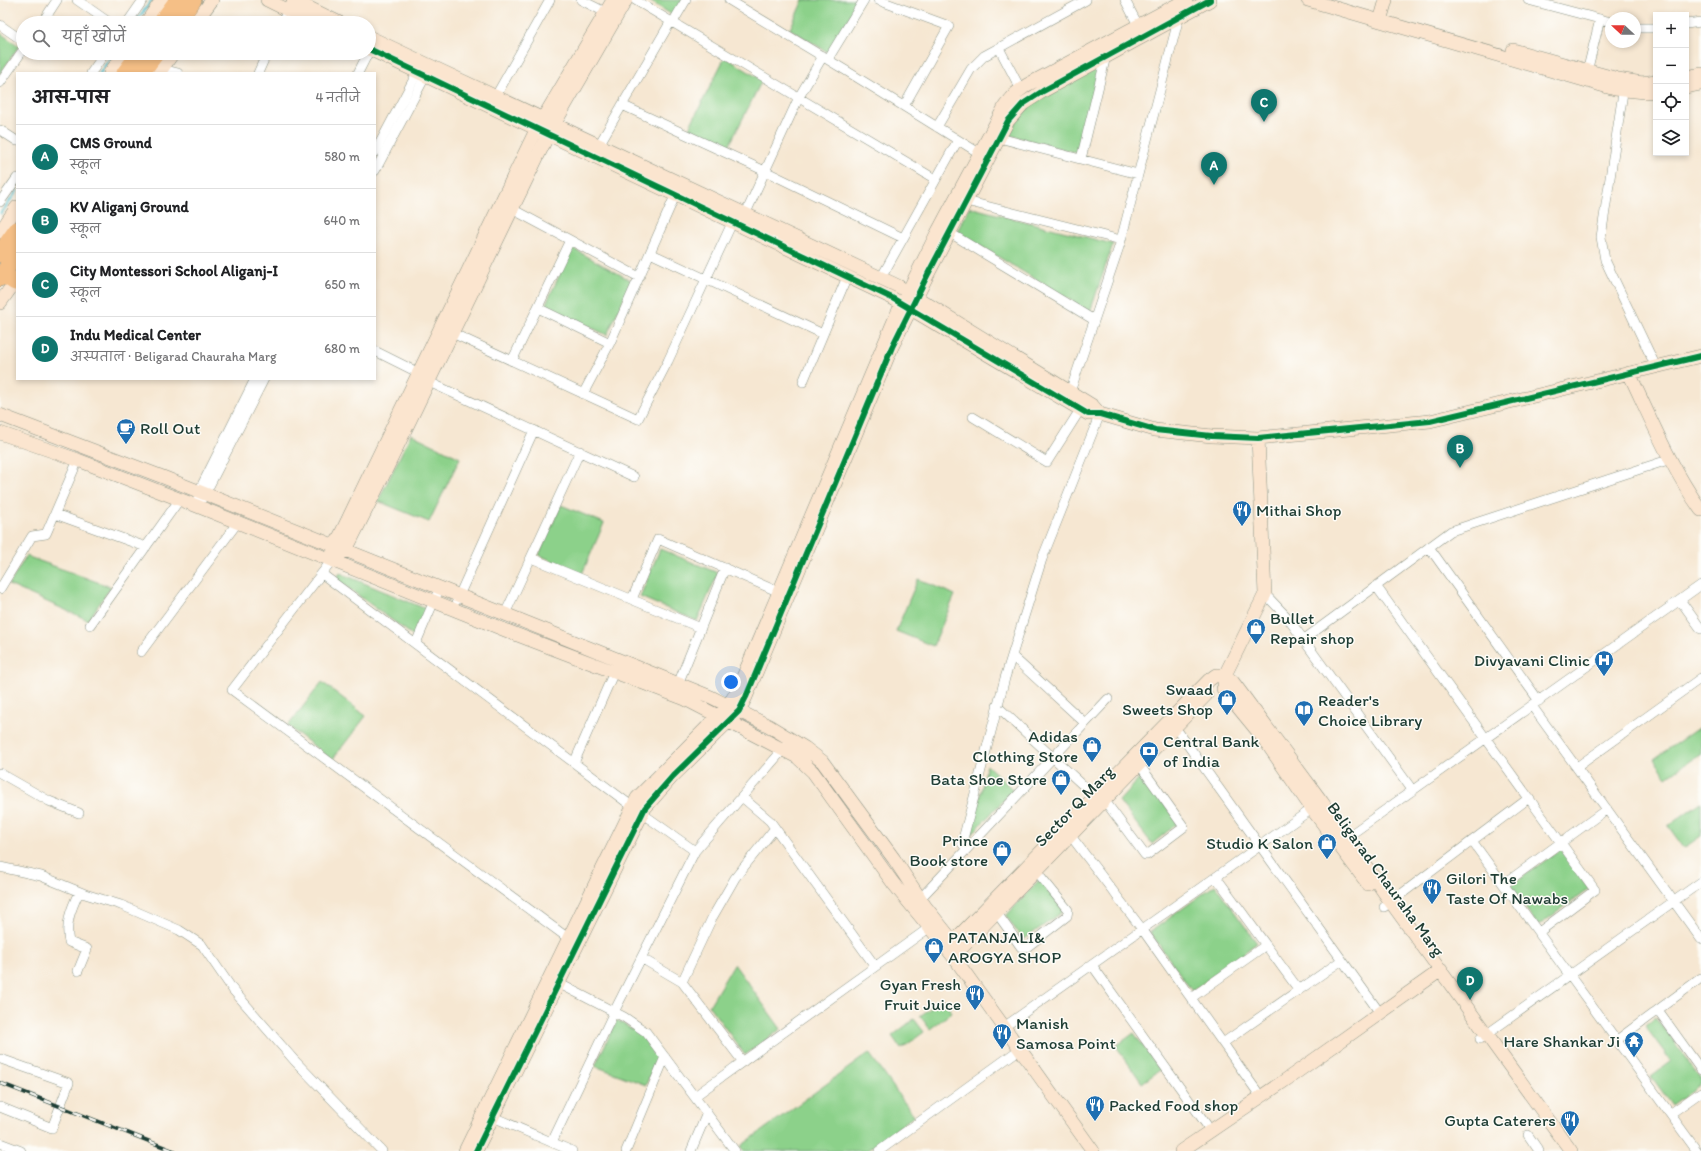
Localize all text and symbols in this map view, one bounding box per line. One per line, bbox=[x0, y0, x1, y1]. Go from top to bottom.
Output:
north arrow bbox=[1605, 12, 1641, 48]
map controls bbox=[1653, 12, 1689, 156]
button: + bbox=[1653, 12, 1689, 48]
search box bbox=[16, 16, 376, 60]
icon: search bbox=[30, 27, 52, 49]
text: यहाँ खोजें bbox=[62, 28, 126, 46]
button: − bbox=[1653, 48, 1689, 84]
button: locate bbox=[1653, 84, 1689, 120]
text: आस-पास bbox=[32, 87, 110, 107]
pin: C bbox=[1251, 89, 1277, 122]
text: 4 नतीजे bbox=[316, 90, 360, 105]
button: layers bbox=[1653, 120, 1689, 156]
text: CMS Ground bbox=[70, 134, 152, 152]
text: A bbox=[41, 149, 49, 164]
text: 580 m bbox=[324, 149, 360, 164]
pin: A bbox=[1201, 152, 1227, 185]
text: स्कूल bbox=[70, 157, 101, 172]
text: KV Aliganj Ground bbox=[70, 198, 189, 216]
text: B bbox=[41, 213, 49, 228]
text: 640 m bbox=[323, 213, 360, 228]
text: स्कूल bbox=[70, 221, 101, 236]
text: City Montessori School Aliganj-I bbox=[70, 262, 278, 280]
text: C bbox=[41, 277, 49, 292]
text: 650 m bbox=[324, 277, 360, 292]
text: स्कूल bbox=[70, 285, 101, 300]
text: Indu Medical Center bbox=[70, 326, 201, 344]
text: D bbox=[41, 341, 49, 356]
text: 680 m bbox=[324, 341, 360, 356]
text: अस्पताल · Beligarad Chauraha Marg bbox=[70, 349, 277, 364]
cafe icon: Roll Out bbox=[115, 417, 137, 445]
place label: Roll Out bbox=[140, 418, 200, 438]
pin: B bbox=[1447, 435, 1473, 468]
restaurant icon: Mithai Shop bbox=[1231, 499, 1253, 527]
place label: Mithai Shop bbox=[1256, 500, 1342, 520]
place label: Bullet Repair shop bbox=[1270, 608, 1354, 648]
shop icon: Bullet Repair shop bbox=[1245, 617, 1267, 645]
hospital icon: Divyavani Clinic bbox=[1593, 649, 1615, 677]
place label: Divyavani Clinic bbox=[1474, 650, 1590, 670]
your location bbox=[721, 672, 741, 692]
place label: Swaad Sweets Shop bbox=[1122, 679, 1213, 719]
shop icon: Swaad Sweets Shop bbox=[1216, 688, 1238, 716]
place label: Reader's Choice Library bbox=[1318, 690, 1422, 730]
library icon: Reader's Choice Library bbox=[1293, 699, 1315, 727]
place label: Adidas Clothing Store bbox=[972, 726, 1078, 766]
place label: Central Bank of India bbox=[1163, 731, 1260, 771]
shop icon: Adidas Clothing Store bbox=[1081, 735, 1103, 763]
bank icon: Central Bank of India bbox=[1138, 740, 1160, 768]
street label: Sector Q Marg bbox=[1030, 761, 1118, 851]
shop icon: Bata Shoe Store bbox=[1050, 768, 1072, 796]
place label: Bata Shoe Store bbox=[930, 769, 1047, 789]
street label: Beligarad Chauraha Marg bbox=[1323, 798, 1449, 960]
place label: Prince Book store bbox=[910, 830, 988, 870]
shop icon: Studio K Salon bbox=[1316, 832, 1338, 860]
place label: Studio K Salon bbox=[1206, 833, 1313, 853]
shop icon: Prince Book store bbox=[991, 839, 1013, 867]
place label: Gilori The Taste Of Nawabs bbox=[1446, 868, 1568, 908]
restaurant icon: Gilori The Taste Of Nawabs bbox=[1421, 877, 1443, 905]
place label: PATANJALI& AROGYA SHOP bbox=[948, 927, 1061, 967]
shop icon: PATANJALI& AROGYA SHOP bbox=[923, 936, 945, 964]
pin: D bbox=[1457, 967, 1483, 1000]
place label: Gyan Fresh Fruit Juice bbox=[880, 974, 961, 1014]
restaurant icon: Gyan Fresh Fruit Juice bbox=[964, 983, 986, 1011]
place label: Manish Samosa Point bbox=[1016, 1013, 1116, 1053]
restaurant icon: Manish Samosa Point bbox=[991, 1022, 1013, 1050]
temple icon: Hare Shankar Ji bbox=[1623, 1030, 1645, 1058]
place label: Hare Shankar Ji bbox=[1503, 1031, 1620, 1051]
restaurant icon: Packed Food shop bbox=[1084, 1094, 1106, 1122]
place label: Packed Food shop bbox=[1109, 1095, 1238, 1115]
restaurant icon: Gupta Caterers bbox=[1559, 1109, 1581, 1137]
place label: Gupta Caterers bbox=[1444, 1110, 1556, 1130]

